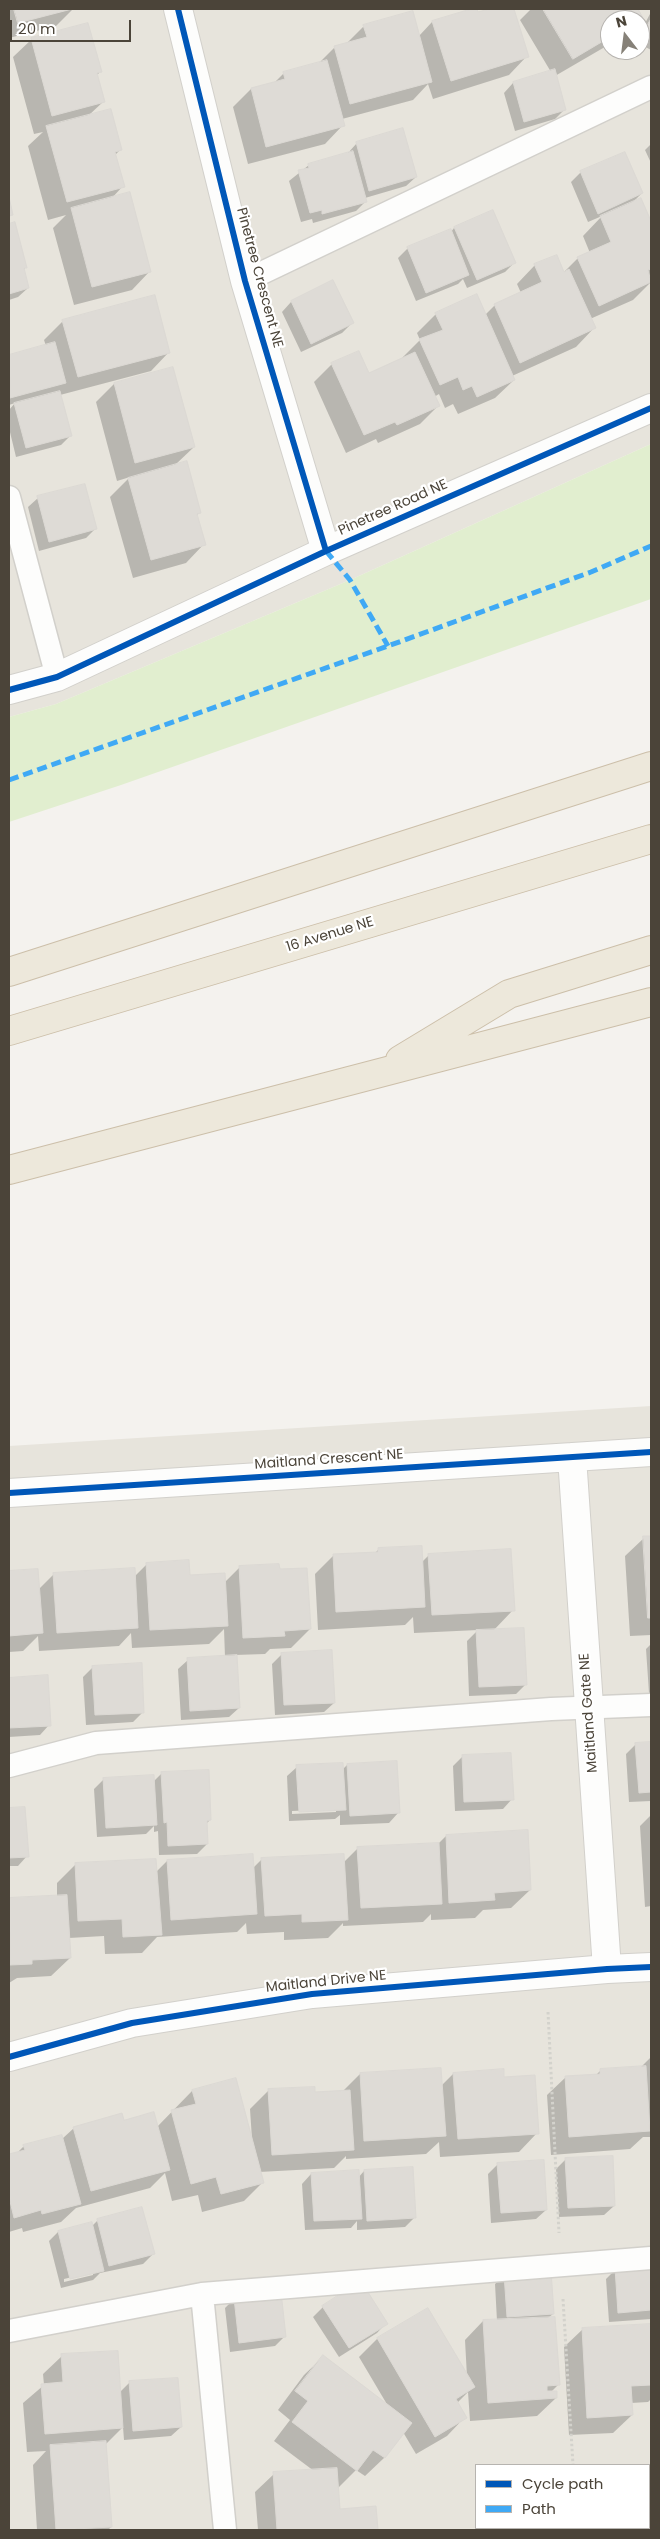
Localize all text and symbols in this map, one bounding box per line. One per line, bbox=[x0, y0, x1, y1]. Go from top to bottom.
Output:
scale bar bbox=[12, 10, 134, 42]
north arrow bbox=[600, 10, 650, 60]
text: N bbox=[614, 10, 629, 32]
text: 20 m bbox=[18, 18, 56, 39]
street label: Pinetree Crescent NE bbox=[232, 206, 286, 350]
street label: Pinetree Road NE bbox=[336, 476, 450, 540]
street label: 16 Avenue NE bbox=[284, 914, 376, 956]
street label: Maitland Crescent NE bbox=[254, 1446, 404, 1474]
street label: Maitland Gate NE bbox=[576, 1653, 602, 1773]
street label: Maitland Drive NE bbox=[265, 1967, 387, 1997]
legend bbox=[475, 2464, 650, 2529]
text: Cycle path bbox=[522, 2473, 603, 2494]
text: Path bbox=[522, 2498, 556, 2519]

